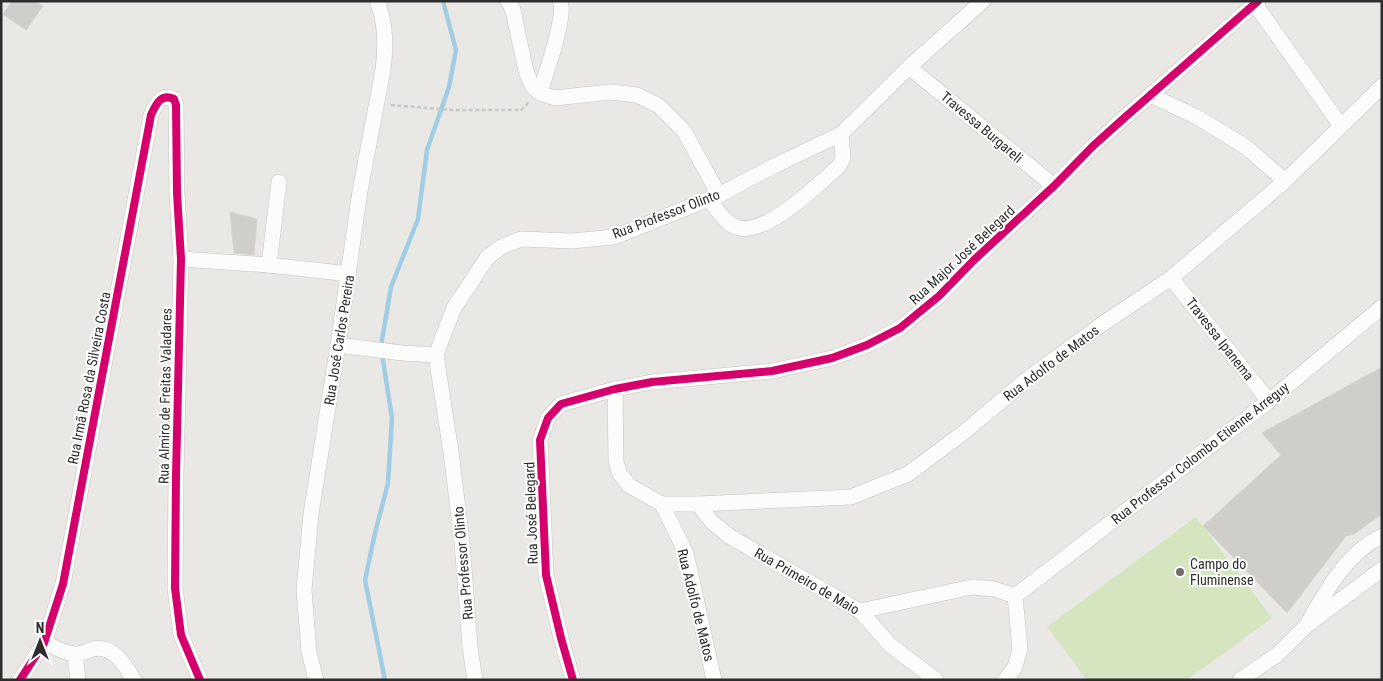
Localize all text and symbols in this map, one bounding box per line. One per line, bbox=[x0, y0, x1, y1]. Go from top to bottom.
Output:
street label: Travessa Burgareli bbox=[938, 88, 1026, 166]
street label: Rua Professor Olinto bbox=[610, 186, 722, 242]
street label: Rua Major José Belegard bbox=[906, 202, 1018, 308]
street label: Rua José Carlos Pereira bbox=[321, 274, 357, 406]
street label: Rua Irmã Rosa da Silveira Costa bbox=[64, 290, 114, 466]
street label: Travessa Ipanema bbox=[1183, 295, 1257, 383]
street label: Rua Almiro de Freitas Valadares bbox=[155, 308, 175, 484]
street label: Rua Adolfo de Matos bbox=[1000, 322, 1102, 404]
street label: Rua Professor Colombo Etienne Arreguy bbox=[1108, 379, 1292, 527]
street label: Rua José Belegard bbox=[521, 461, 541, 565]
street label: Rua Professor Olinto bbox=[450, 506, 476, 620]
street label: Rua Primeiro de Maio bbox=[752, 544, 862, 618]
street label: Rua Adolfo de Matos bbox=[674, 547, 718, 663]
place label: Campo do Fluminense bbox=[1190, 556, 1254, 588]
marker: Campo do Fluminense bbox=[1174, 566, 1186, 578]
north arrow bbox=[15, 616, 65, 666]
text: N bbox=[36, 620, 44, 636]

